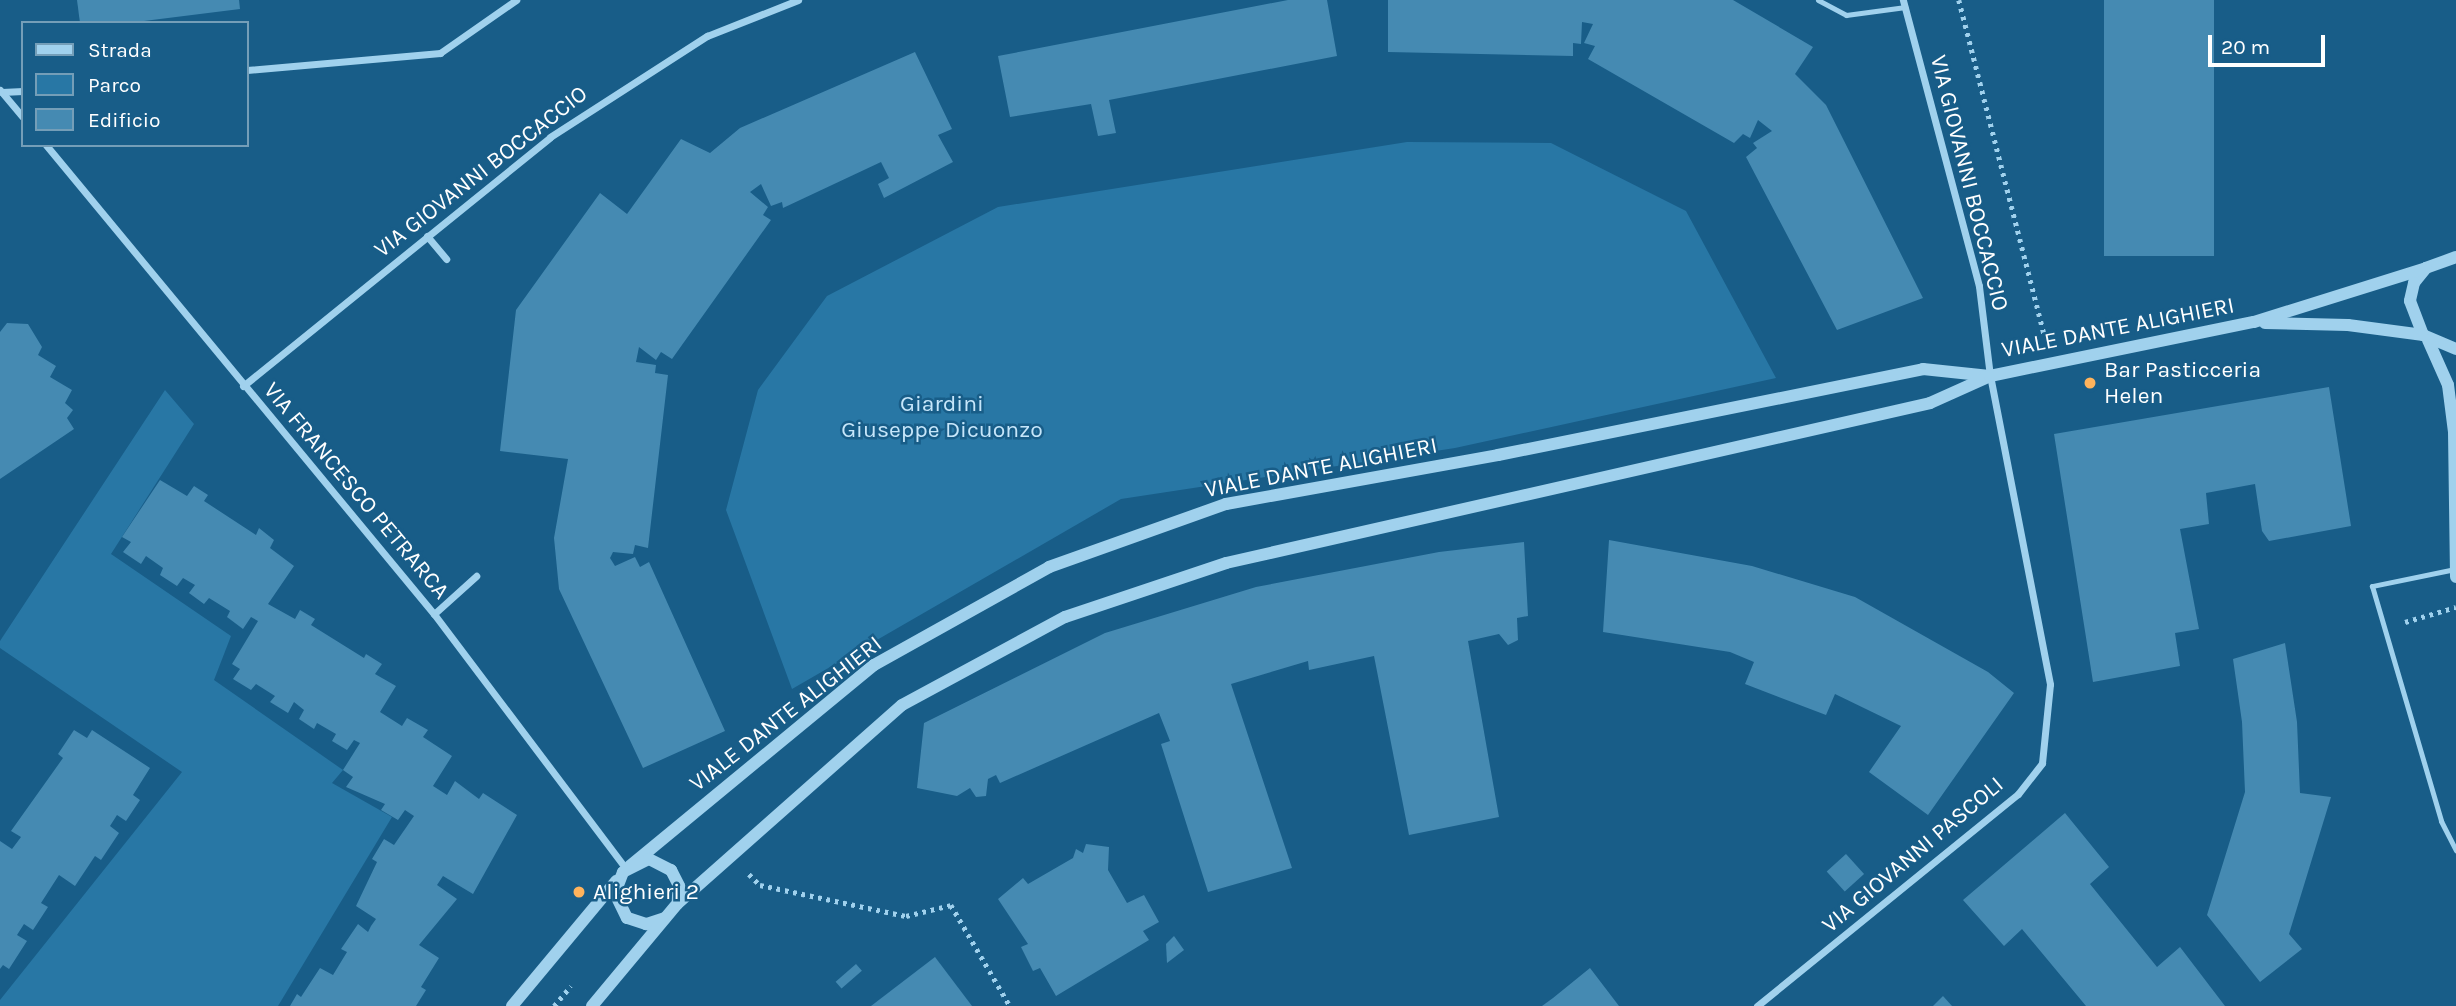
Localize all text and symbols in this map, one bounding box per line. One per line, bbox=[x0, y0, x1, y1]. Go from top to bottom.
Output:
legend bbox=[21, 21, 248, 147]
scale bar bbox=[2211, 21, 2328, 65]
text: 20 m bbox=[2221, 35, 2270, 59]
text: Strada bbox=[88, 38, 152, 62]
street label: VIA GIOVANNI BOCCACCIO bbox=[1924, 52, 2014, 314]
text: Parco bbox=[88, 73, 141, 97]
street label: VIA GIOVANNI BOCCACCIO bbox=[369, 80, 593, 264]
text: Edificio bbox=[88, 108, 161, 132]
street label: VIALE DANTE ALIGHIERI bbox=[1999, 292, 2237, 364]
place label: Bar Pasticceria Helen bbox=[2104, 356, 2261, 410]
marker: Bar Pasticceria Helen bbox=[2082, 375, 2098, 391]
street label: VIA FRANCESCO PETRARCA bbox=[257, 377, 455, 605]
park label: Giardini Giuseppe Dicuonzo bbox=[841, 390, 1043, 444]
street label: VIALE DANTE ALIGHIERI bbox=[1202, 432, 1440, 504]
street label: VIALE DANTE ALIGHIERI bbox=[684, 630, 888, 798]
street label: VIA GIOVANNI PASCOLI bbox=[1817, 771, 2009, 939]
place label: Alighieri 2 bbox=[593, 878, 699, 906]
marker: Alighieri 2 bbox=[571, 884, 587, 900]

